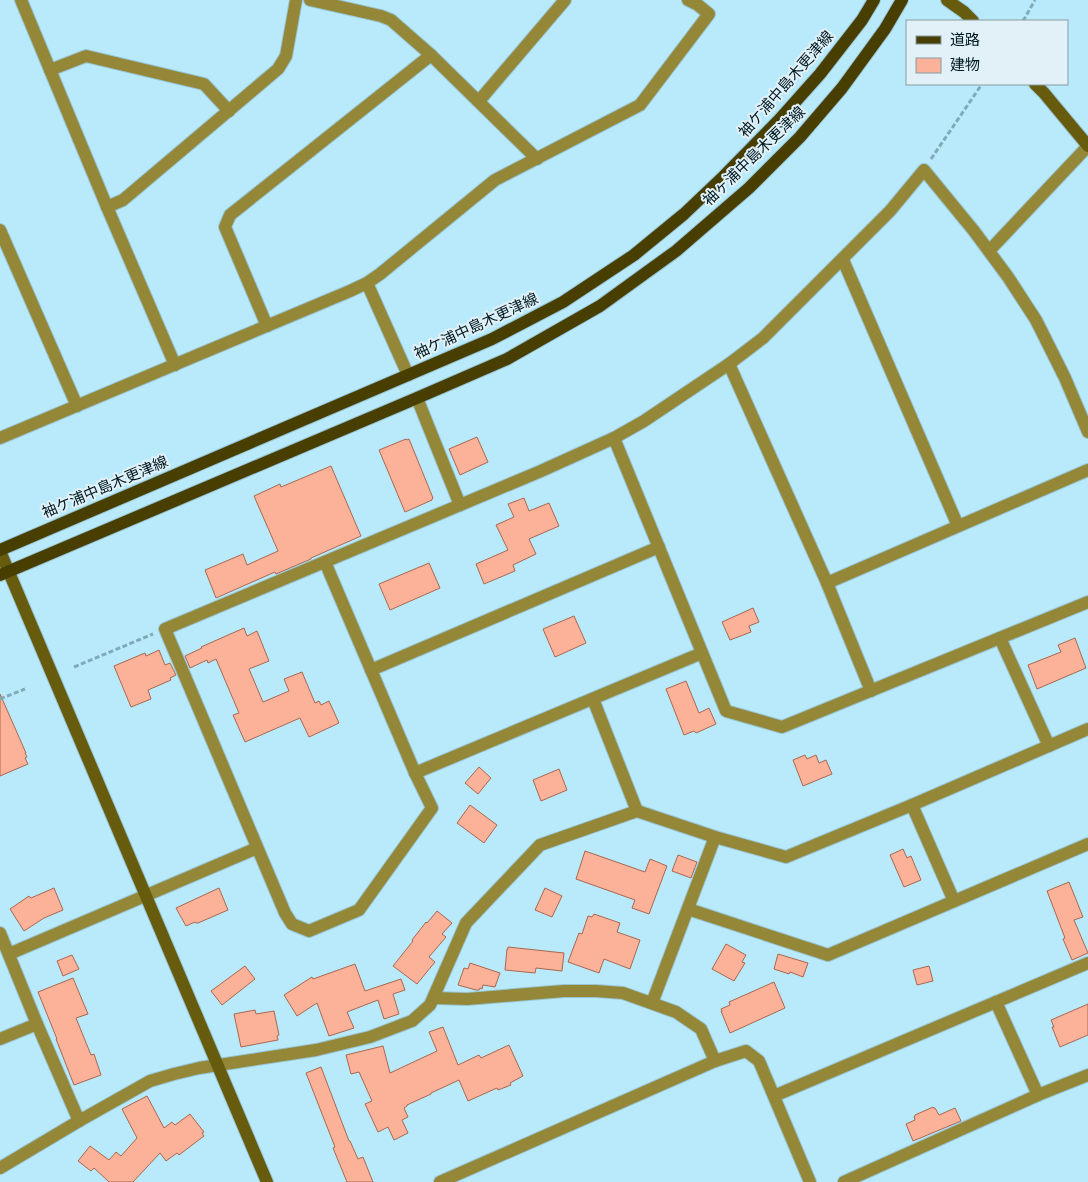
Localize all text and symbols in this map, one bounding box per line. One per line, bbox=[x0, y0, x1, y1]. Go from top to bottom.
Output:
legend bbox=[906, 20, 1068, 85]
street label: 袖ケ浦中島木更津線 bbox=[733, 26, 839, 142]
text: 道路 bbox=[950, 29, 980, 51]
text: 建物 bbox=[950, 54, 980, 76]
street label: 袖ヶ浦中島木更津線 bbox=[698, 101, 810, 211]
street label: 袖ケ浦中島木更津線 bbox=[410, 288, 542, 364]
street label: 袖ケ浦中島木更津線 bbox=[39, 450, 171, 524]

